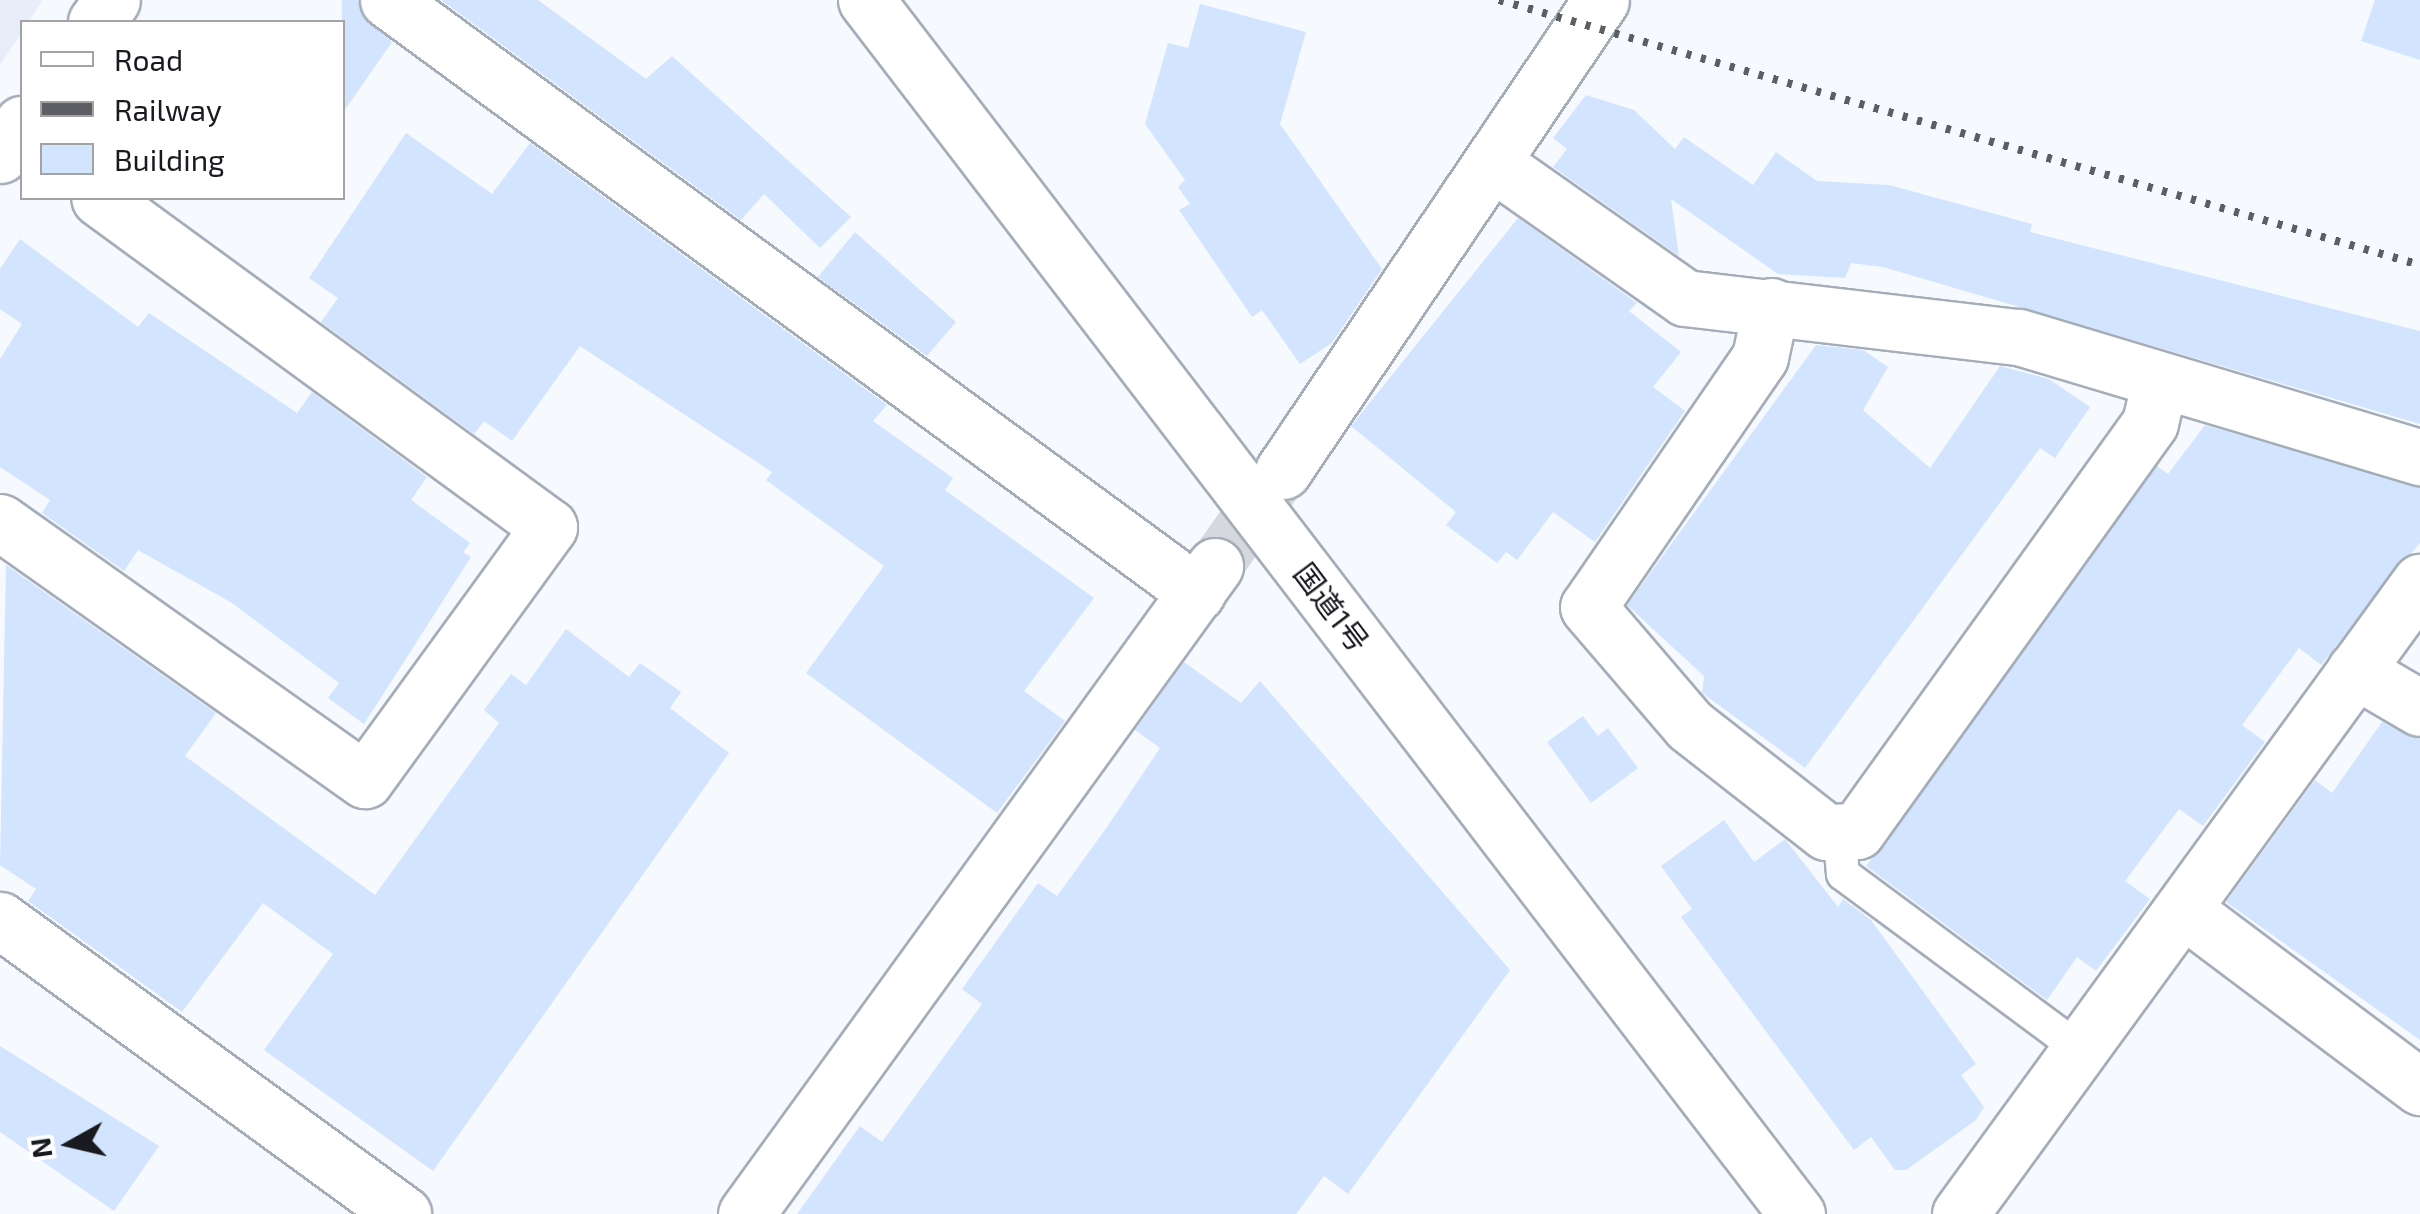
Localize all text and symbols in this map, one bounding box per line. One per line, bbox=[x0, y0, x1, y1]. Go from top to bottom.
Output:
legend bbox=[20, 20, 345, 200]
text: Road bbox=[114, 41, 183, 77]
text: Railway bbox=[114, 91, 222, 127]
text: Building bbox=[114, 141, 225, 177]
street label: 国道1号 bbox=[1287, 555, 1377, 659]
north arrow bbox=[20, 1094, 120, 1194]
text: N bbox=[22, 1136, 59, 1161]

